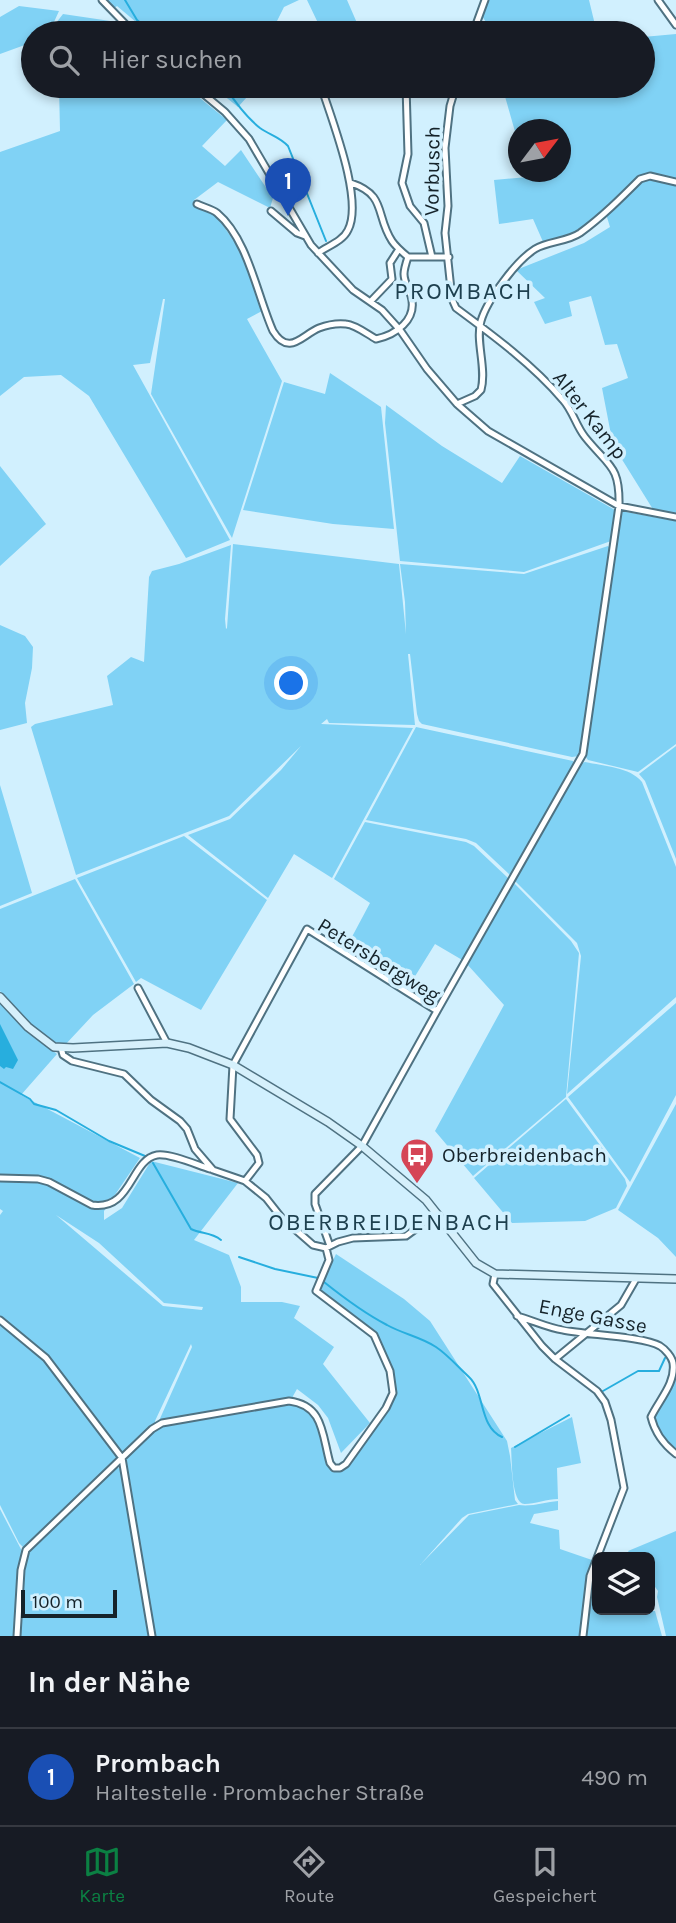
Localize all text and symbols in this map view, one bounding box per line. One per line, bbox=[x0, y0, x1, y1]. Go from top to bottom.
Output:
search box bbox=[21, 21, 655, 98]
icon: search bbox=[45, 41, 83, 79]
text: Hier suchen bbox=[101, 44, 243, 75]
north arrow bbox=[508, 119, 571, 182]
street label: Vorbusch bbox=[419, 126, 445, 216]
pin: 1 bbox=[265, 158, 311, 216]
district label: PROMBACH bbox=[394, 277, 534, 305]
street label: Alter Kamp bbox=[548, 366, 632, 464]
your location bbox=[274, 666, 308, 700]
street label: Petersbergweg bbox=[313, 913, 445, 1007]
bus stop icon: Oberbreidenbach bbox=[398, 1136, 436, 1185]
place label: Oberbreidenbach bbox=[442, 1143, 607, 1167]
district label: OBERBREIDENBACH bbox=[268, 1208, 512, 1236]
street label: Enge Gasse bbox=[537, 1294, 649, 1338]
map controls bbox=[592, 1552, 655, 1615]
button: layers bbox=[592, 1552, 655, 1615]
scale bar bbox=[21, 1587, 117, 1619]
text: 100 m bbox=[32, 1591, 83, 1613]
text: In der Nähe bbox=[28, 1664, 191, 1700]
text: Prombach bbox=[95, 1748, 221, 1779]
text: 1 bbox=[47, 1764, 55, 1791]
text: 490 m bbox=[581, 1764, 648, 1791]
text: Haltestelle · Prombacher Straße bbox=[95, 1779, 424, 1806]
tab: Karte bbox=[79, 1843, 125, 1907]
tab: Route bbox=[284, 1843, 334, 1907]
tab: Gespeichert bbox=[493, 1843, 597, 1907]

